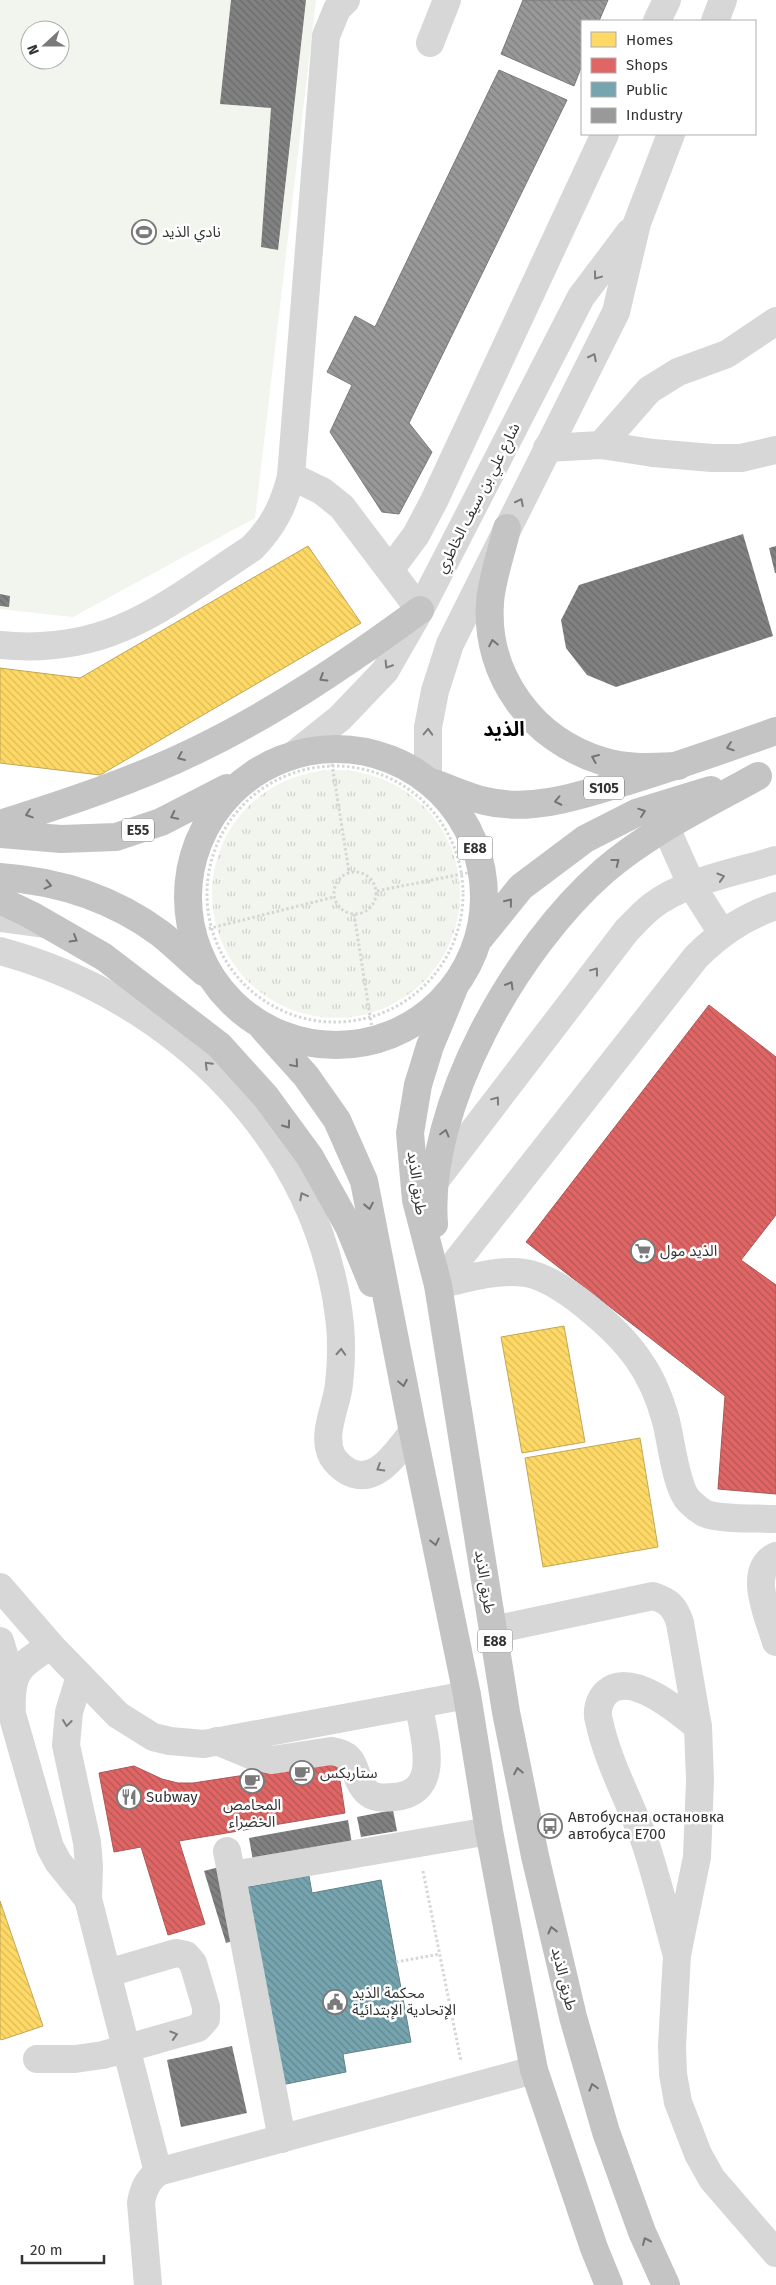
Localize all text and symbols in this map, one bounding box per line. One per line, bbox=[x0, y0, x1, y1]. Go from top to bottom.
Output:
north arrow bbox=[20, 20, 70, 70]
legend bbox=[581, 20, 756, 135]
text: Homes bbox=[626, 31, 673, 49]
text: N bbox=[24, 42, 43, 57]
text: Shops bbox=[626, 56, 668, 74]
text: Public bbox=[626, 81, 668, 99]
text: Industry bbox=[626, 106, 683, 124]
sports icon: نادي الذيد bbox=[131, 219, 157, 245]
place label: نادي الذيد bbox=[162, 223, 221, 243]
one-way arrow bbox=[594, 270, 603, 280]
one-way arrow bbox=[587, 353, 597, 362]
street label: شارع علي بن سيف الخاطري bbox=[432, 420, 526, 577]
one-way arrow bbox=[514, 498, 524, 507]
one-way arrow bbox=[489, 638, 499, 647]
one-way arrow bbox=[385, 660, 394, 669]
one-way arrow bbox=[319, 671, 328, 681]
district label: الذيد bbox=[483, 717, 525, 741]
one-way arrow bbox=[423, 728, 434, 736]
one-way arrow bbox=[726, 742, 735, 752]
one-way arrow bbox=[177, 750, 186, 761]
one-way arrow bbox=[591, 754, 600, 765]
road number: S105 bbox=[584, 776, 624, 800]
one-way arrow bbox=[554, 795, 563, 806]
one-way arrow bbox=[637, 807, 646, 817]
one-way arrow bbox=[26, 809, 34, 819]
one-way arrow bbox=[170, 810, 179, 820]
road number: E55 bbox=[122, 818, 154, 842]
road number: E88 bbox=[458, 836, 492, 860]
one-way arrow bbox=[610, 859, 619, 868]
one-way arrow bbox=[717, 872, 725, 882]
one-way arrow bbox=[44, 879, 52, 890]
one-way arrow bbox=[504, 899, 512, 908]
one-way arrow bbox=[68, 933, 77, 943]
one-way arrow bbox=[589, 967, 598, 977]
one-way arrow bbox=[504, 981, 514, 990]
one-way arrow bbox=[290, 1059, 299, 1068]
one-way arrow bbox=[205, 1062, 214, 1071]
one-way arrow bbox=[491, 1097, 499, 1106]
one-way arrow bbox=[281, 1119, 289, 1128]
one-way arrow bbox=[439, 1128, 450, 1137]
street label: طريق الذيد bbox=[403, 1150, 430, 1216]
one-way arrow bbox=[299, 1192, 309, 1201]
one-way arrow bbox=[364, 1202, 374, 1211]
supermarket icon: الذيد مول bbox=[630, 1238, 656, 1264]
place label: الذيد مول bbox=[660, 1242, 717, 1260]
one-way arrow bbox=[335, 1348, 346, 1356]
one-way arrow bbox=[398, 1379, 408, 1388]
one-way arrow bbox=[377, 1461, 386, 1471]
one-way arrow bbox=[430, 1538, 440, 1547]
street label: طريق الذيد bbox=[470, 1549, 499, 1615]
road number: E88 bbox=[478, 1630, 512, 1652]
one-way arrow bbox=[62, 1719, 73, 1727]
cafe icon: ستاربكس bbox=[289, 1760, 315, 1786]
place label: ستاربكس bbox=[320, 1764, 378, 1782]
one-way arrow bbox=[513, 1767, 524, 1775]
cafe icon: المحامص الخضراء bbox=[239, 1768, 265, 1794]
restaurant icon: Subway bbox=[116, 1784, 142, 1810]
place label: Subway bbox=[146, 1788, 198, 1806]
place label: المحامص الخضراء bbox=[223, 1796, 281, 1831]
place label: Автобусная остановка автобуса Е700 bbox=[568, 1808, 724, 1843]
bus stop icon: Автобусная остановка автобуса Е700 bbox=[537, 1813, 563, 1839]
one-way arrow bbox=[547, 1925, 558, 1934]
street label: طريق الذيد bbox=[547, 1946, 580, 2013]
place label: محكمة الذيد الإتحادية الإبتدائية bbox=[352, 1984, 456, 2020]
public building icon: محكمة الذيد الإتحادية الإبتدائية bbox=[322, 1989, 348, 2015]
one-way arrow bbox=[169, 2031, 177, 2041]
one-way arrow bbox=[589, 2083, 599, 2092]
scale bar bbox=[22, 2232, 105, 2264]
one-way arrow bbox=[642, 2237, 653, 2246]
text: 20 m bbox=[30, 2241, 63, 2259]

